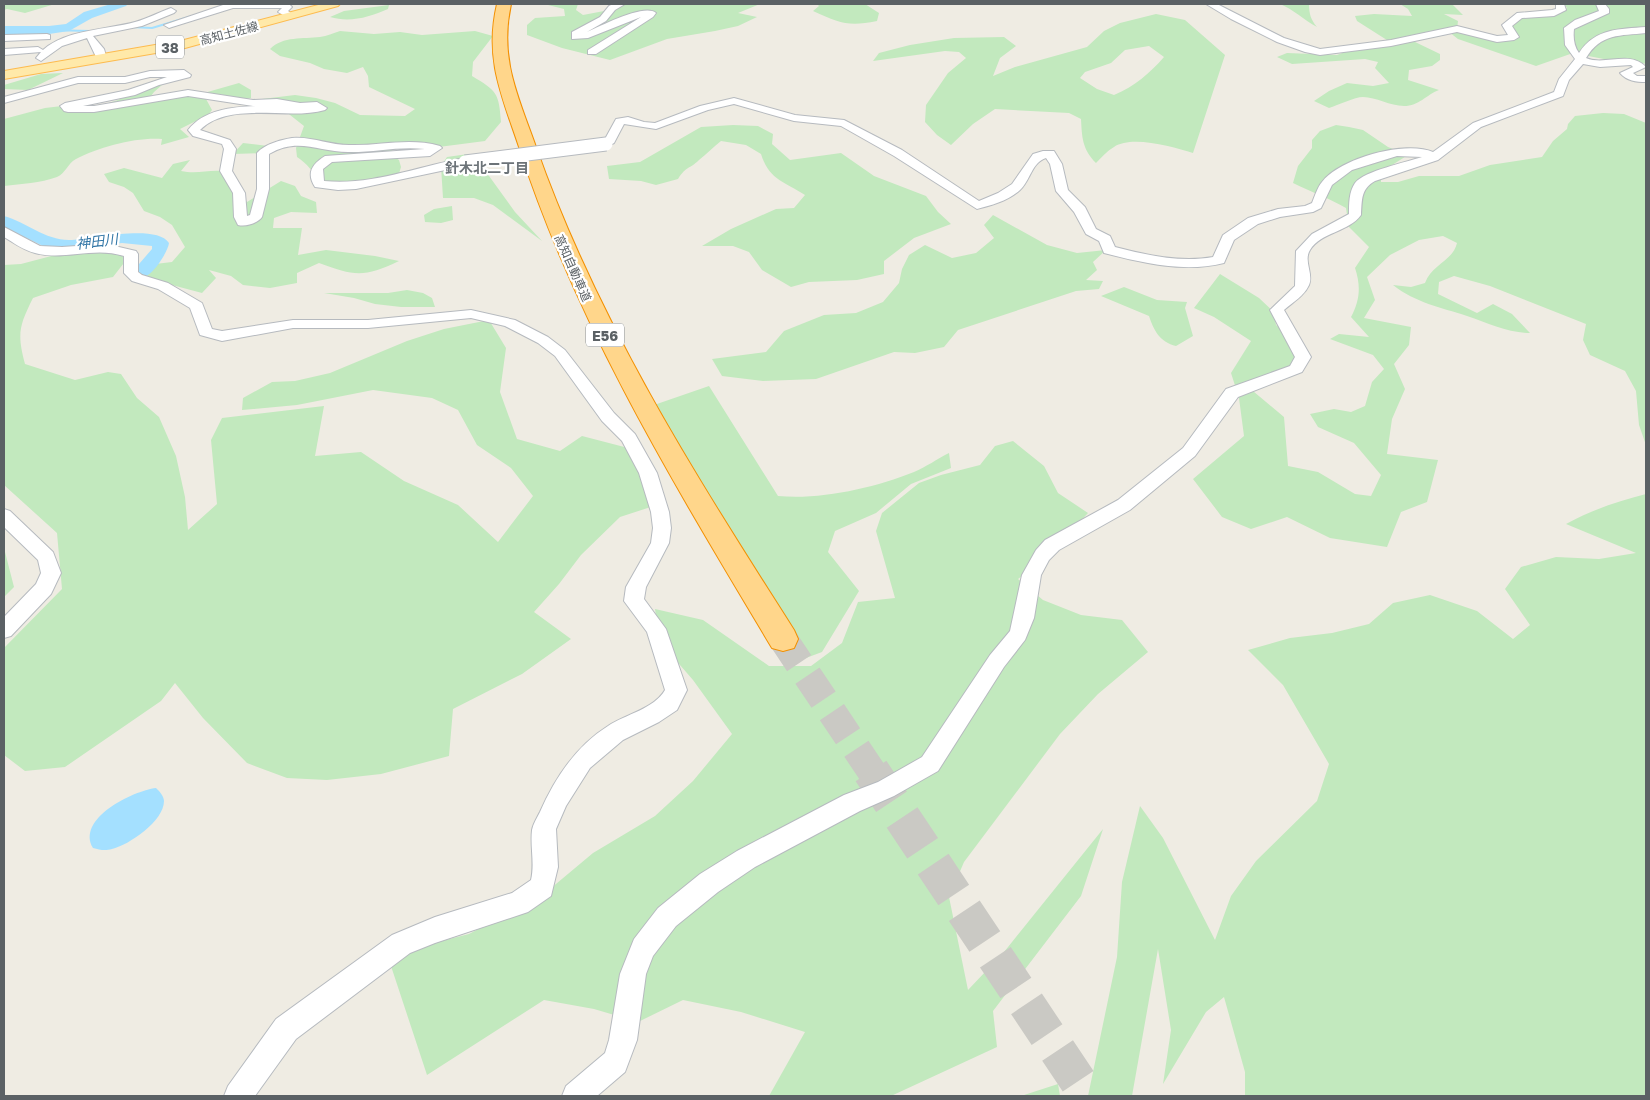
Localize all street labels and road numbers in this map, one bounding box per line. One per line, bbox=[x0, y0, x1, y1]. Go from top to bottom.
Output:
street label: 高知土佐線 bbox=[198, 18, 260, 48]
road number: 38 bbox=[156, 36, 184, 58]
street label: 高知自動車道 bbox=[552, 232, 594, 304]
road number: E56 bbox=[586, 324, 624, 346]

